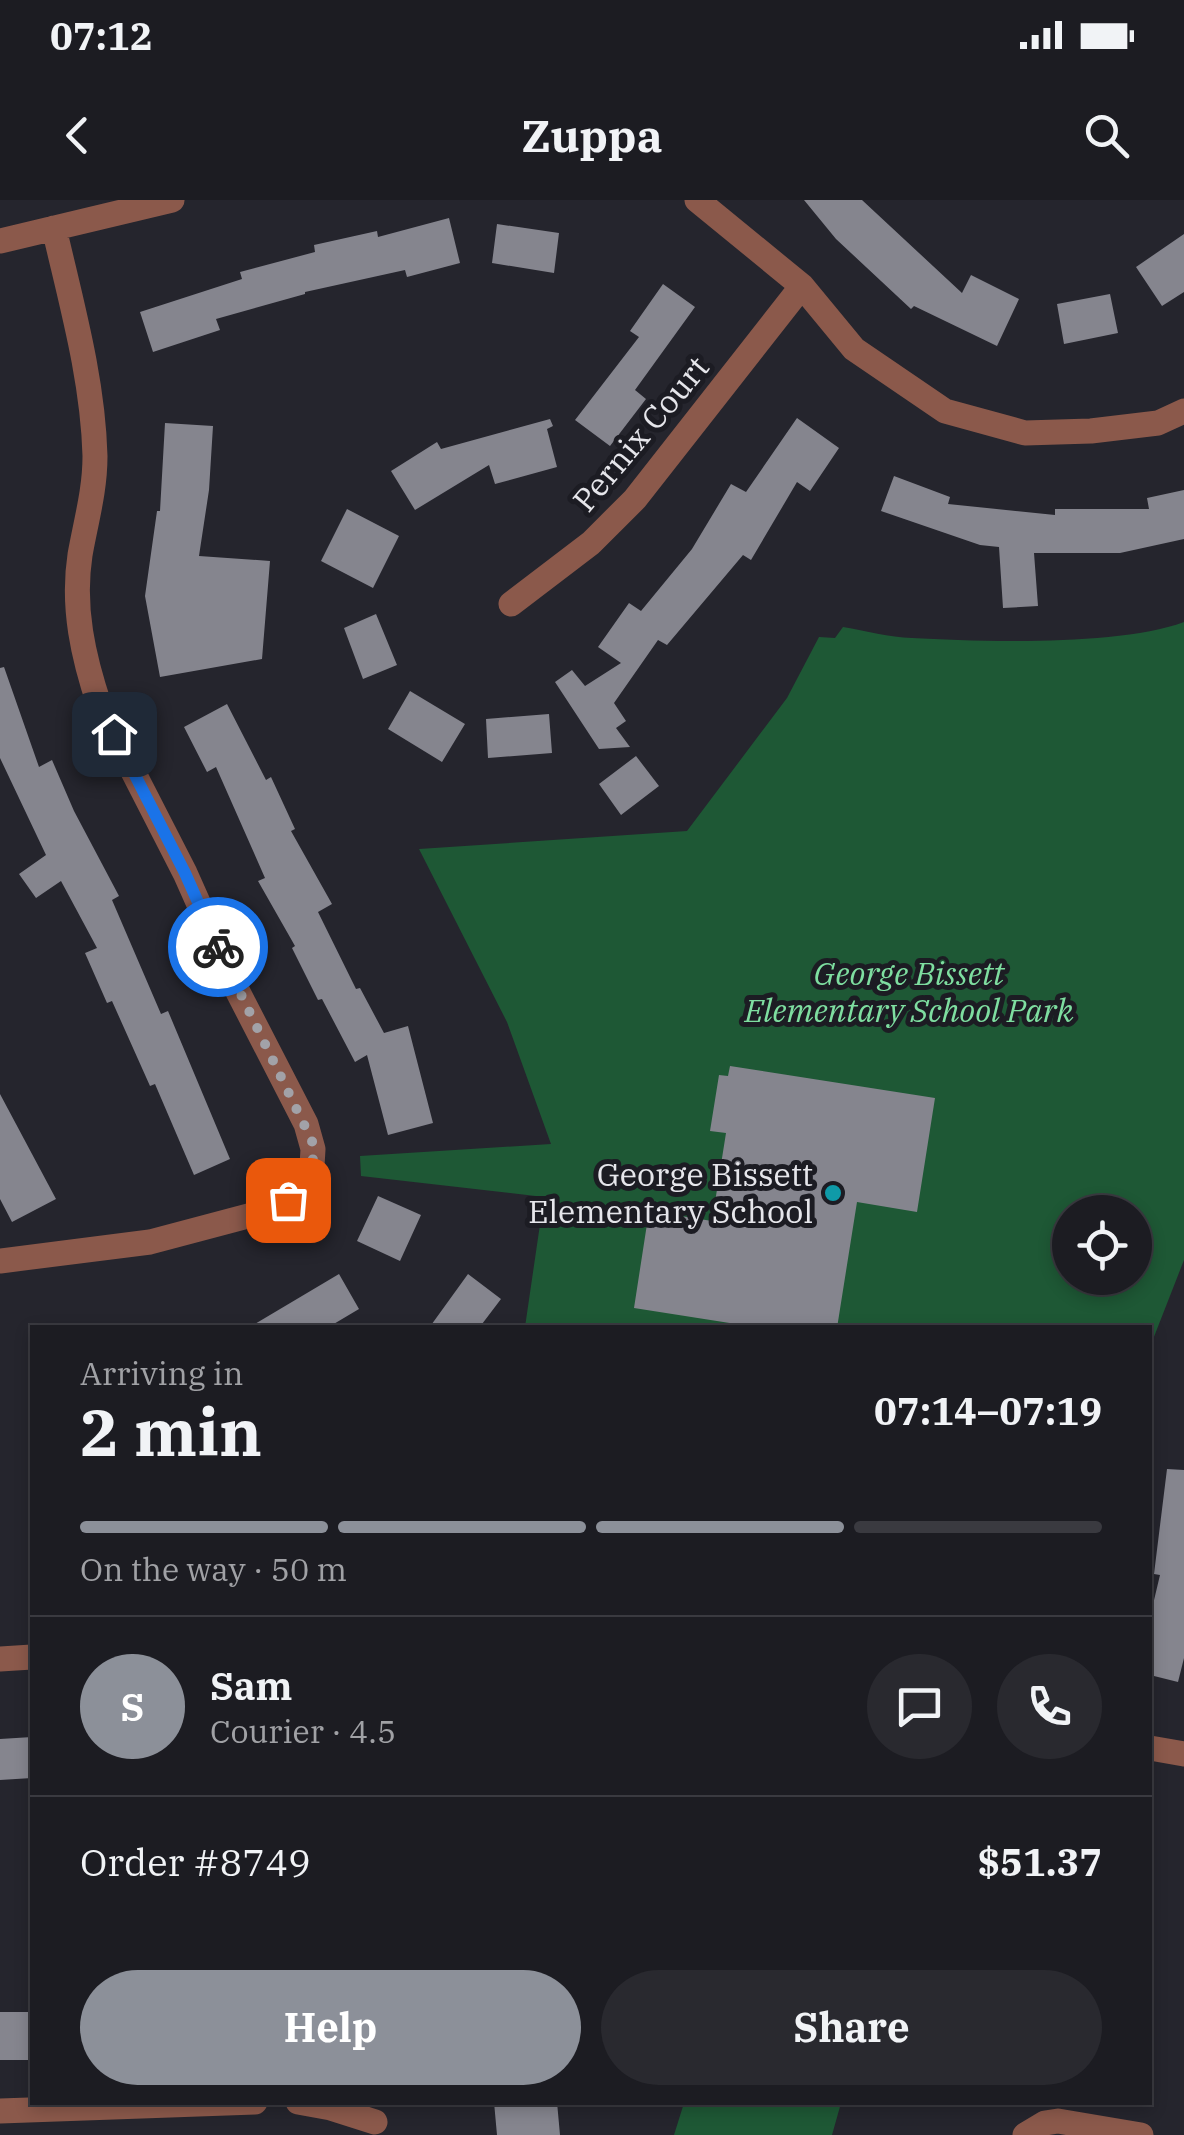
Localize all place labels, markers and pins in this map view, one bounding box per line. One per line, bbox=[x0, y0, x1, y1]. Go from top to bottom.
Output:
pin bbox=[72, 692, 157, 777]
place label: George Bissett Elementary School bbox=[528, 1153, 813, 1232]
pin bbox=[246, 1158, 331, 1243]
marker: George Bissett Elementary School bbox=[822, 1182, 844, 1204]

